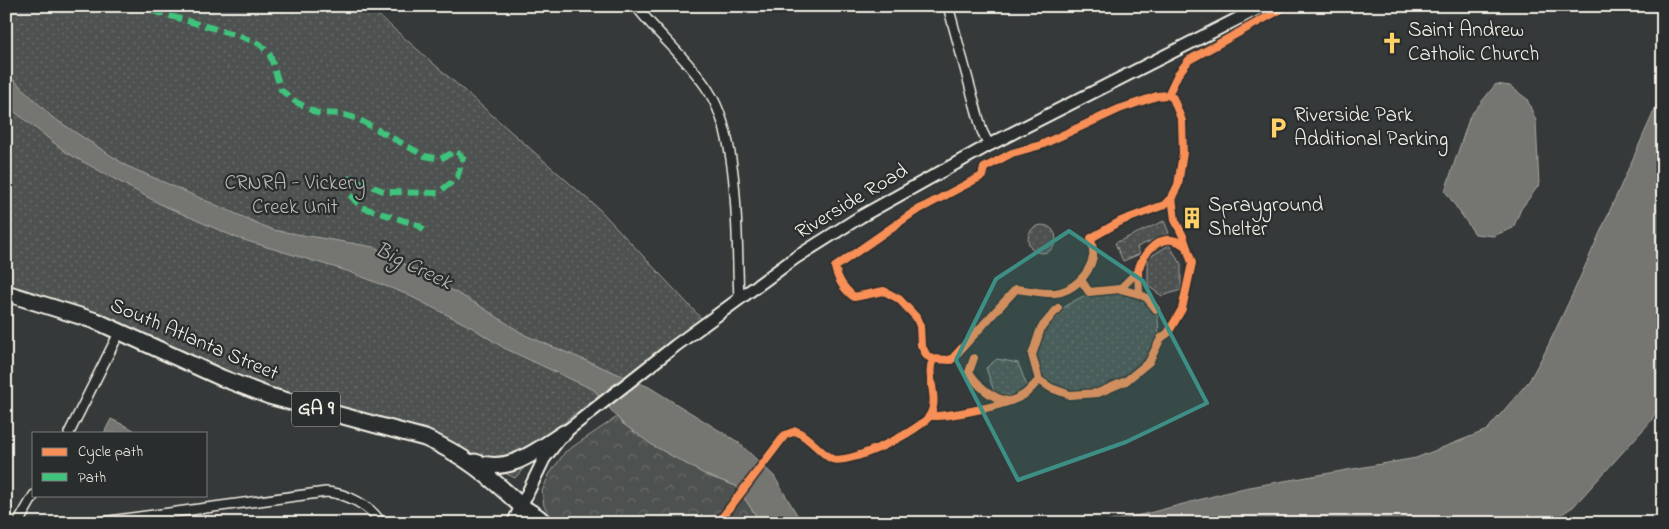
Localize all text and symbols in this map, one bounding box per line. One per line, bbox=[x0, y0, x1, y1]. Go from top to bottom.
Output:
place label: Saint Andrew Catholic Church bbox=[1408, 16, 1539, 70]
church icon: Saint Andrew Catholic Church bbox=[1379, 30, 1405, 56]
place label: Riverside Park Additional Parking bbox=[1294, 101, 1448, 157]
parking icon: Riverside Park Additional Parking bbox=[1265, 115, 1291, 141]
street label: Riverside Road bbox=[790, 156, 914, 247]
park label: CRNRA - Vickery Creek Unit bbox=[224, 169, 366, 223]
place label: Sprayground Shelter bbox=[1208, 191, 1324, 245]
building icon: Sprayground Shelter bbox=[1179, 205, 1205, 231]
water label: Big Creek bbox=[369, 235, 458, 300]
street label: South Atlanta Street bbox=[105, 291, 283, 389]
road number: GA 9 bbox=[292, 392, 340, 426]
legend bbox=[32, 432, 208, 496]
text: Cycle path bbox=[78, 441, 143, 464]
text: Path bbox=[78, 467, 106, 489]

